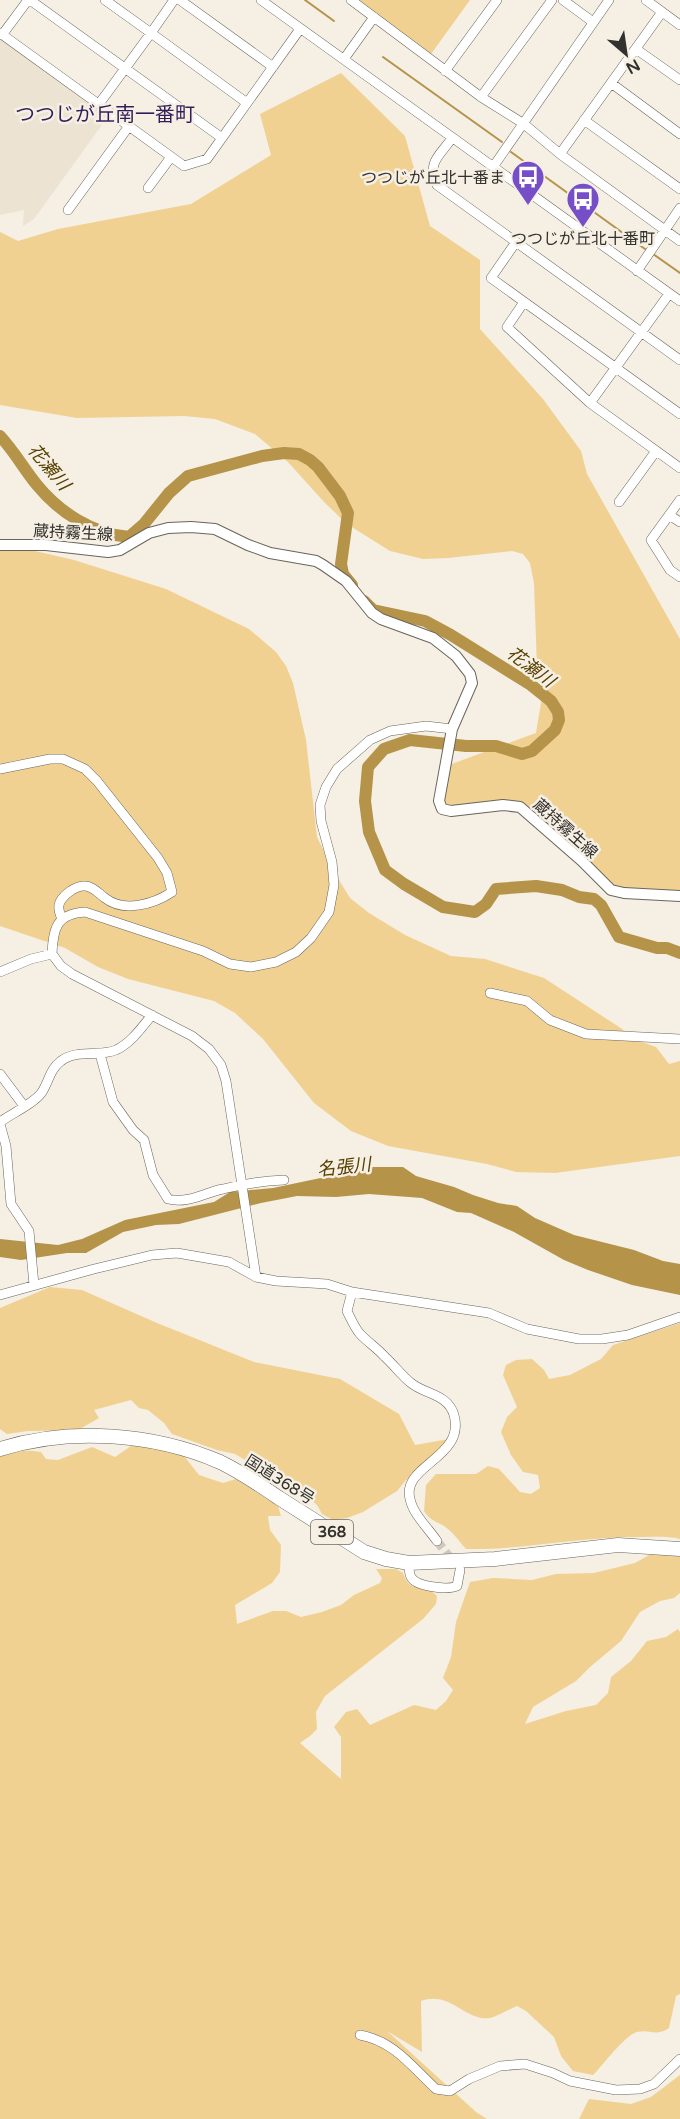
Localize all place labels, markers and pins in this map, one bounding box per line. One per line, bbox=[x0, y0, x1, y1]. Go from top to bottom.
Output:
bus stop icon: つつじが丘北十番ま bbox=[510, 159, 546, 206]
place label: つつじが丘北十番ま bbox=[361, 168, 505, 188]
bus stop icon: つつじが丘北十番町 bbox=[565, 181, 601, 228]
place label: つつじが丘北十番町 bbox=[511, 229, 655, 249]

